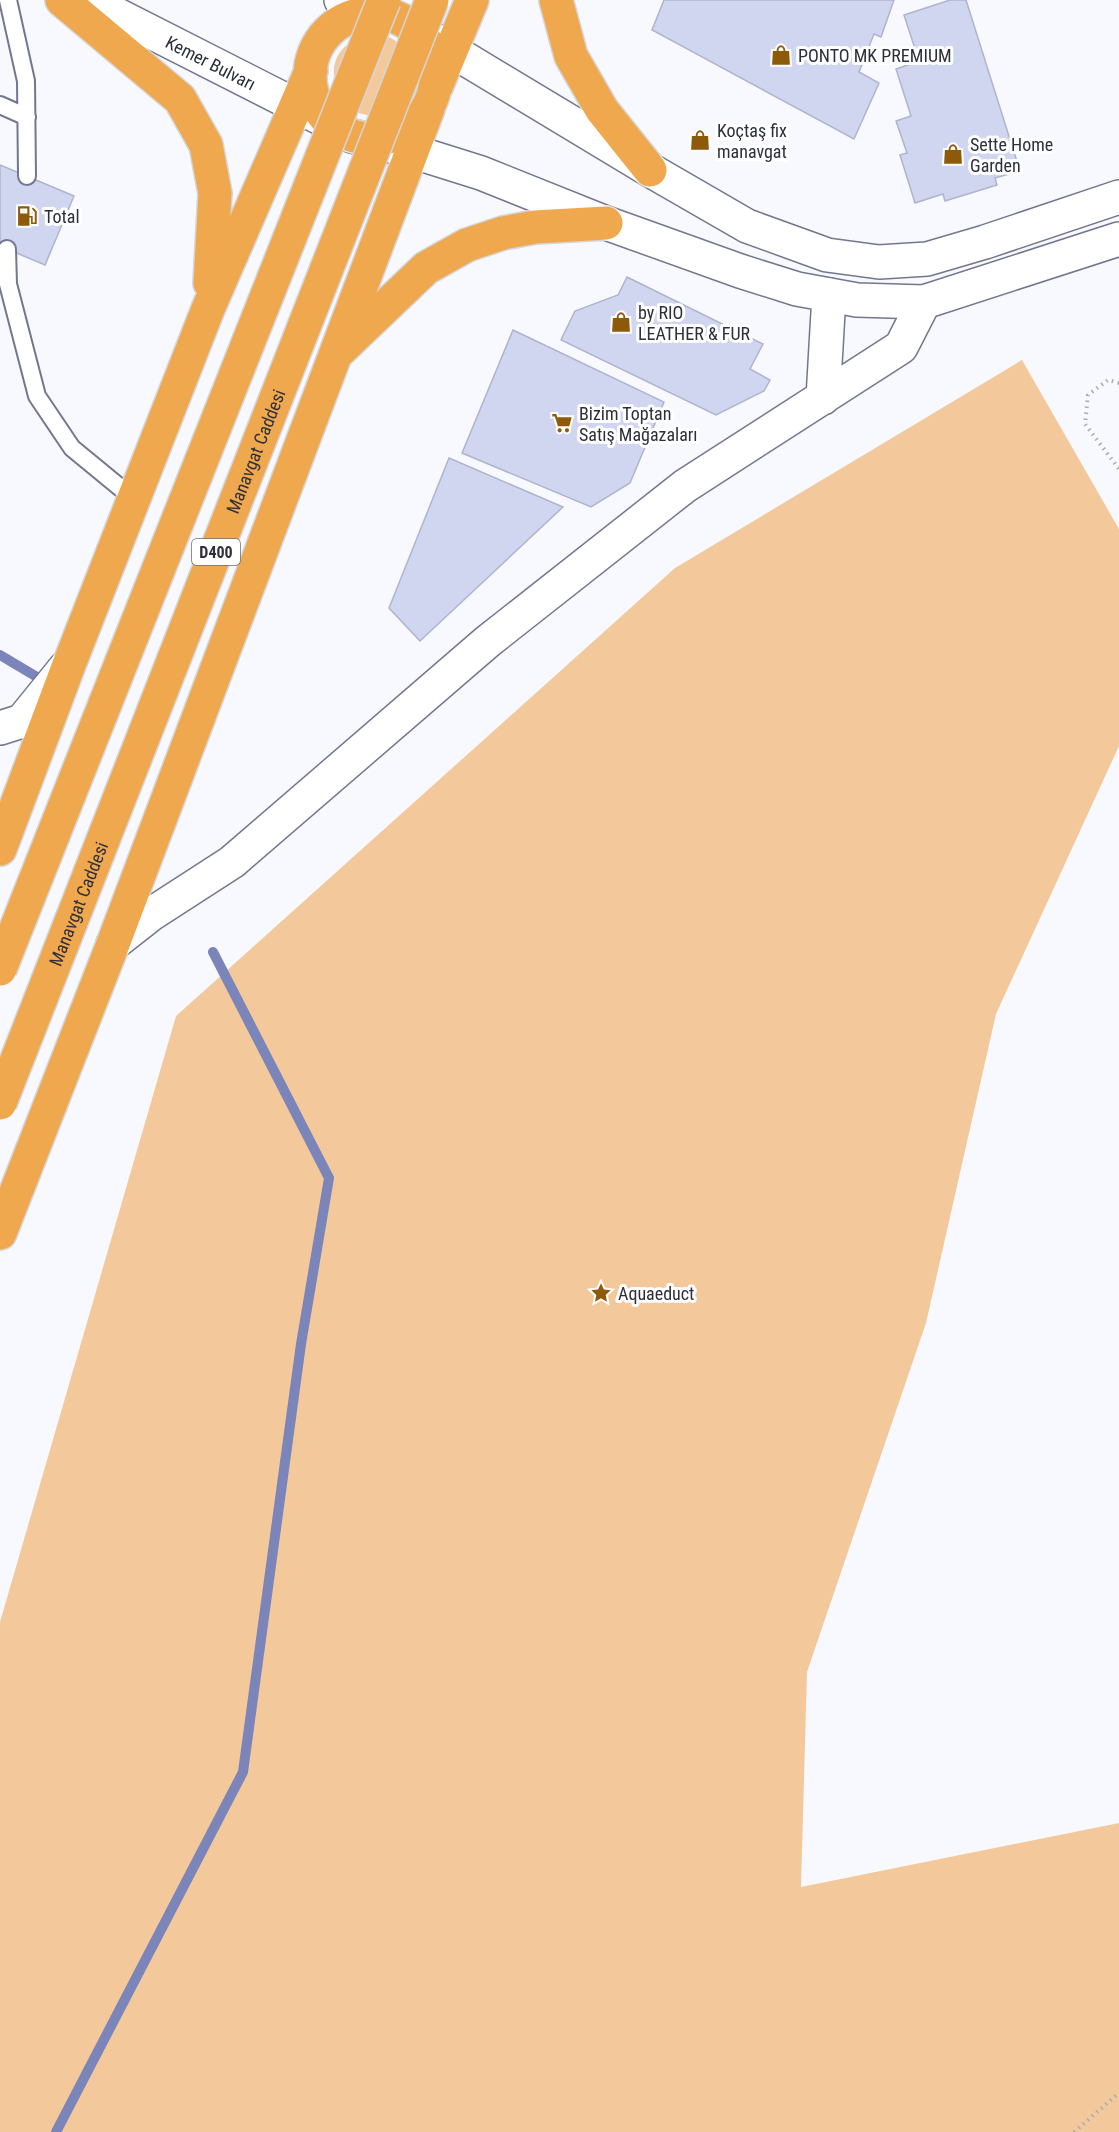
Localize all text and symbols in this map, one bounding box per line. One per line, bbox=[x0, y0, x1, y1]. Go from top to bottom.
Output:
street label: Kemer Bulvarı bbox=[162, 31, 260, 94]
shop icon: PONTO MK PREMIUM bbox=[769, 43, 793, 67]
place label: PONTO MK PREMIUM bbox=[798, 45, 952, 66]
place label: Koçtaş fix manavgat bbox=[717, 120, 787, 162]
shop icon: Koçtaş fix manavgat bbox=[688, 128, 712, 152]
place label: Sette Home Garden bbox=[970, 134, 1053, 176]
shop icon: Sette Home Garden bbox=[941, 142, 965, 166]
fuel station icon: Total bbox=[15, 204, 39, 228]
place label: Total bbox=[44, 206, 80, 227]
place label: by RIO LEATHER & FUR bbox=[638, 302, 751, 344]
shop icon: by RIO LEATHER & FUR bbox=[609, 310, 633, 334]
street label: Manavgat Caddesi bbox=[222, 386, 289, 516]
place label: Bizim Toptan Satış Mağazaları bbox=[579, 403, 698, 445]
supermarket icon: Bizim Toptan Satış Mağazaları bbox=[550, 411, 574, 435]
road number: D400 bbox=[192, 539, 240, 565]
street label: Manavgat Caddesi bbox=[44, 839, 112, 969]
place icon: Aquaeduct bbox=[589, 1281, 613, 1305]
place label: Aquaeduct bbox=[618, 1283, 694, 1304]

